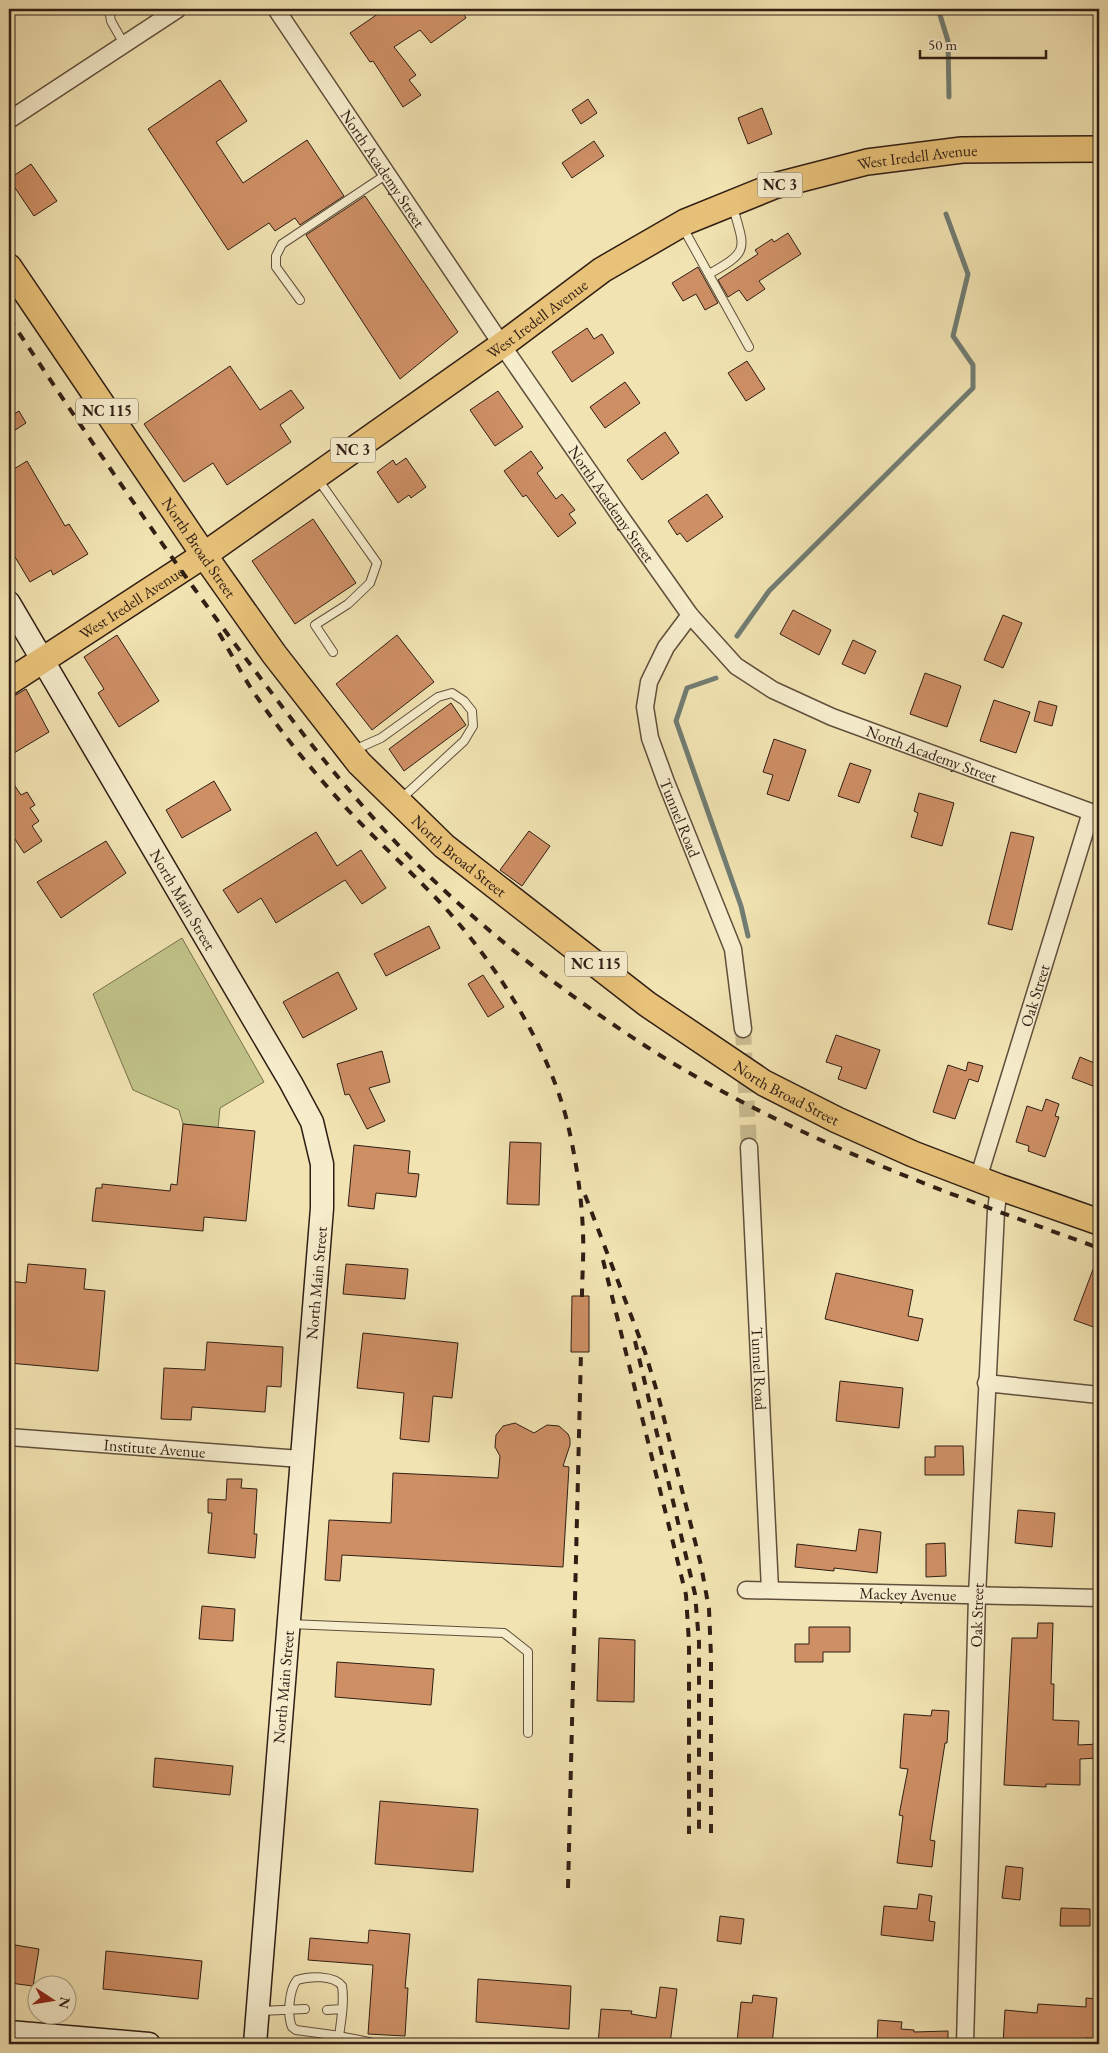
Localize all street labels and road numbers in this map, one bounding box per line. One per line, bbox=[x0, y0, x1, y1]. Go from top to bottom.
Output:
street label: North Academy Street bbox=[336, 106, 430, 232]
street label: West Iredell Avenue bbox=[855, 140, 978, 175]
road number: NC 3 bbox=[758, 172, 802, 198]
street label: West Iredell Avenue bbox=[483, 275, 592, 364]
road number: NC 115 bbox=[76, 398, 138, 424]
road number: NC 3 bbox=[330, 438, 376, 462]
street label: North Academy Street bbox=[563, 442, 659, 567]
street label: North Broad Street bbox=[157, 493, 241, 602]
street label: West Iredell Avenue bbox=[75, 561, 188, 645]
street label: North Academy Street bbox=[863, 721, 1000, 788]
street label: Tunnel Road bbox=[655, 776, 705, 861]
street label: North Broad Street bbox=[407, 810, 511, 902]
street label: North Main Street bbox=[145, 845, 221, 954]
road number: NC 115 bbox=[565, 952, 627, 976]
street label: Oak Street bbox=[1015, 962, 1055, 1030]
street label: North Broad Street bbox=[729, 1055, 843, 1131]
street label: North Main Street bbox=[301, 1226, 332, 1341]
street label: Tunnel Road bbox=[747, 1327, 772, 1412]
street label: Institute Avenue bbox=[103, 1434, 206, 1463]
street label: Oak Street bbox=[966, 1582, 989, 1648]
street label: Mackey Avenue bbox=[859, 1583, 957, 1606]
street label: North Main Street bbox=[268, 1630, 299, 1745]

